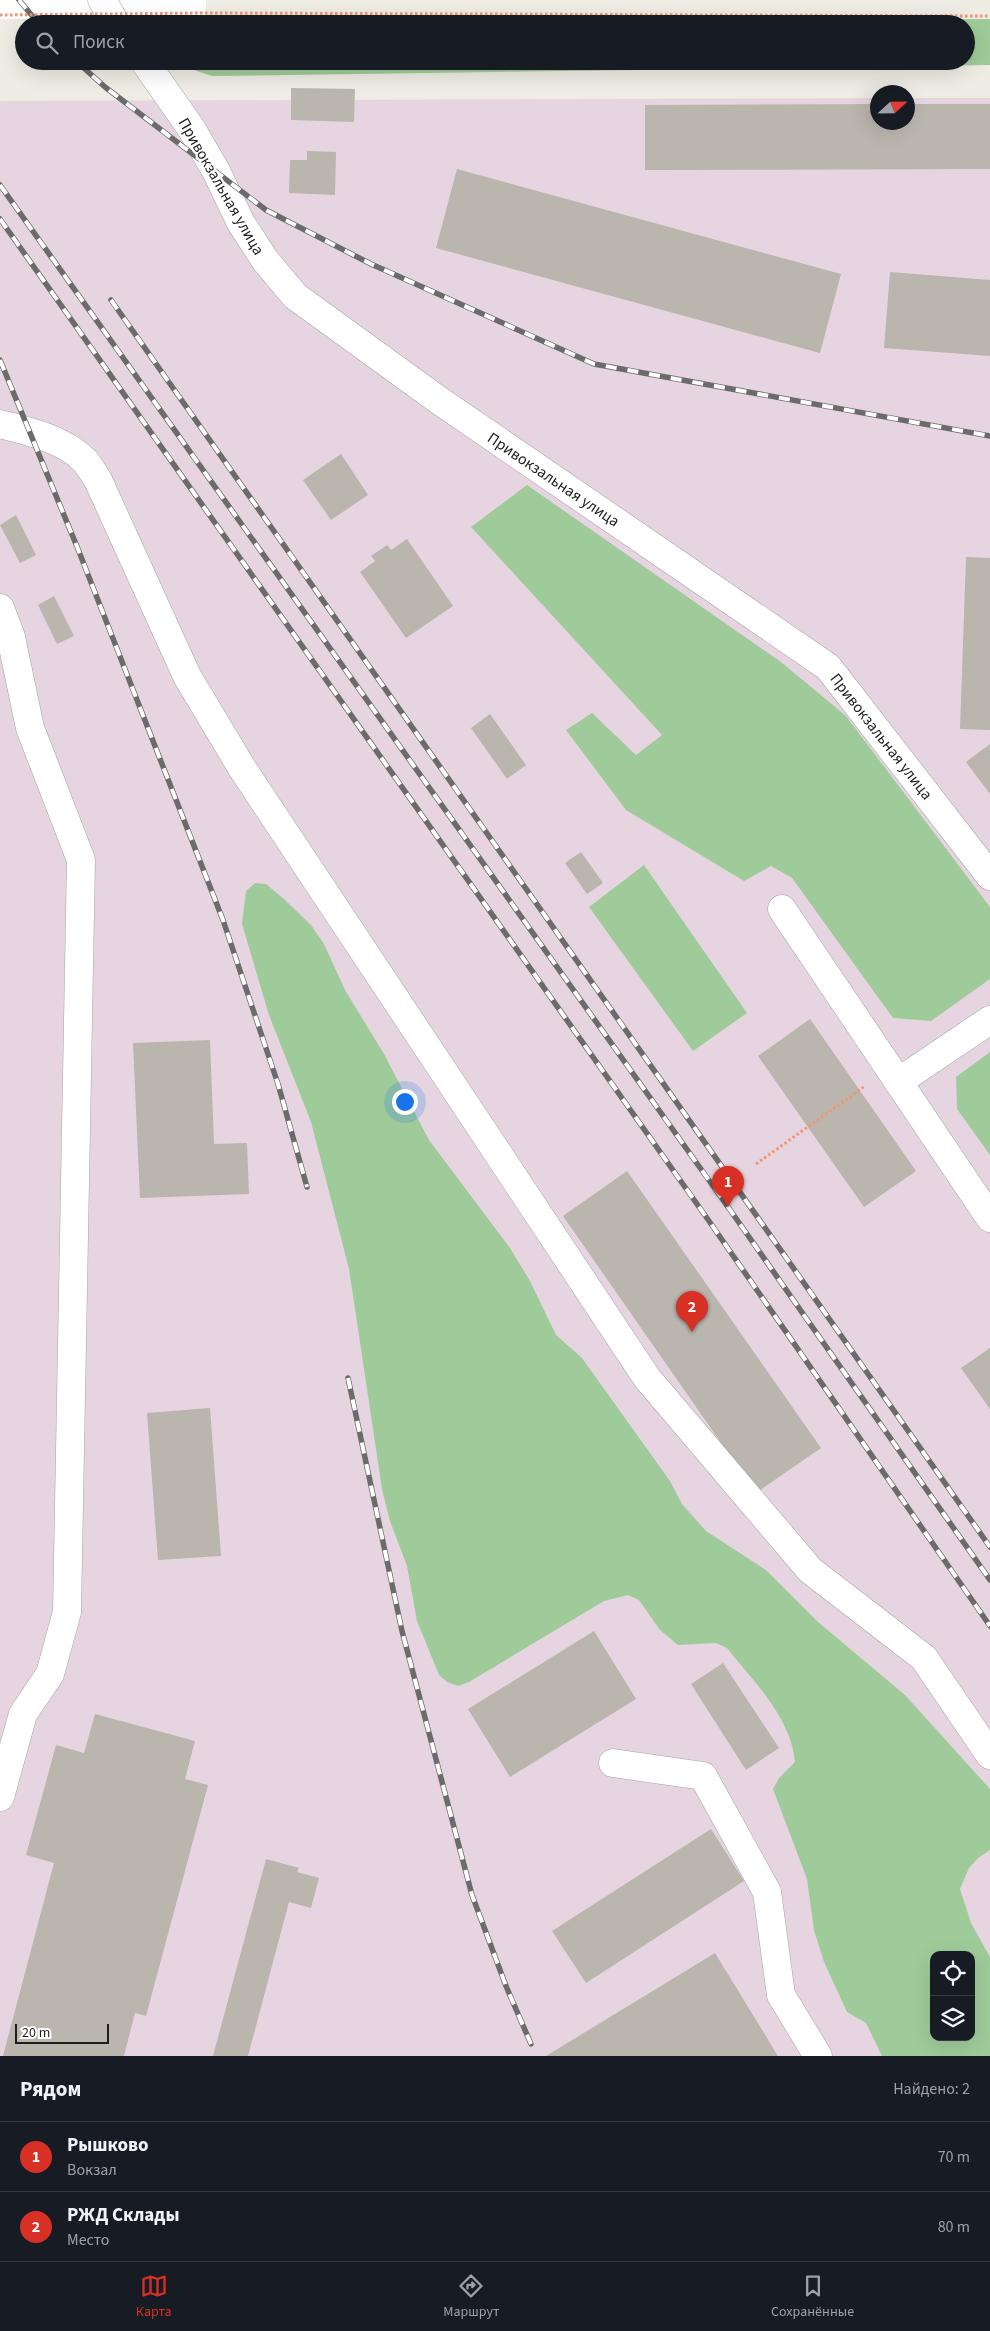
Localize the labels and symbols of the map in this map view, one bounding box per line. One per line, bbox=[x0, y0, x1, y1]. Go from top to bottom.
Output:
north arrow bbox=[870, 85, 915, 130]
street label: Привокзальная улица bbox=[173, 114, 269, 259]
street label: Привокзальная улица bbox=[483, 427, 624, 532]
street label: Привокзальная улица bbox=[825, 669, 938, 805]
your location bbox=[392, 1089, 418, 1115]
pin: 1 bbox=[712, 1166, 744, 1207]
pin: 2 bbox=[676, 1291, 708, 1332]
scale bar bbox=[15, 2021, 109, 2044]

